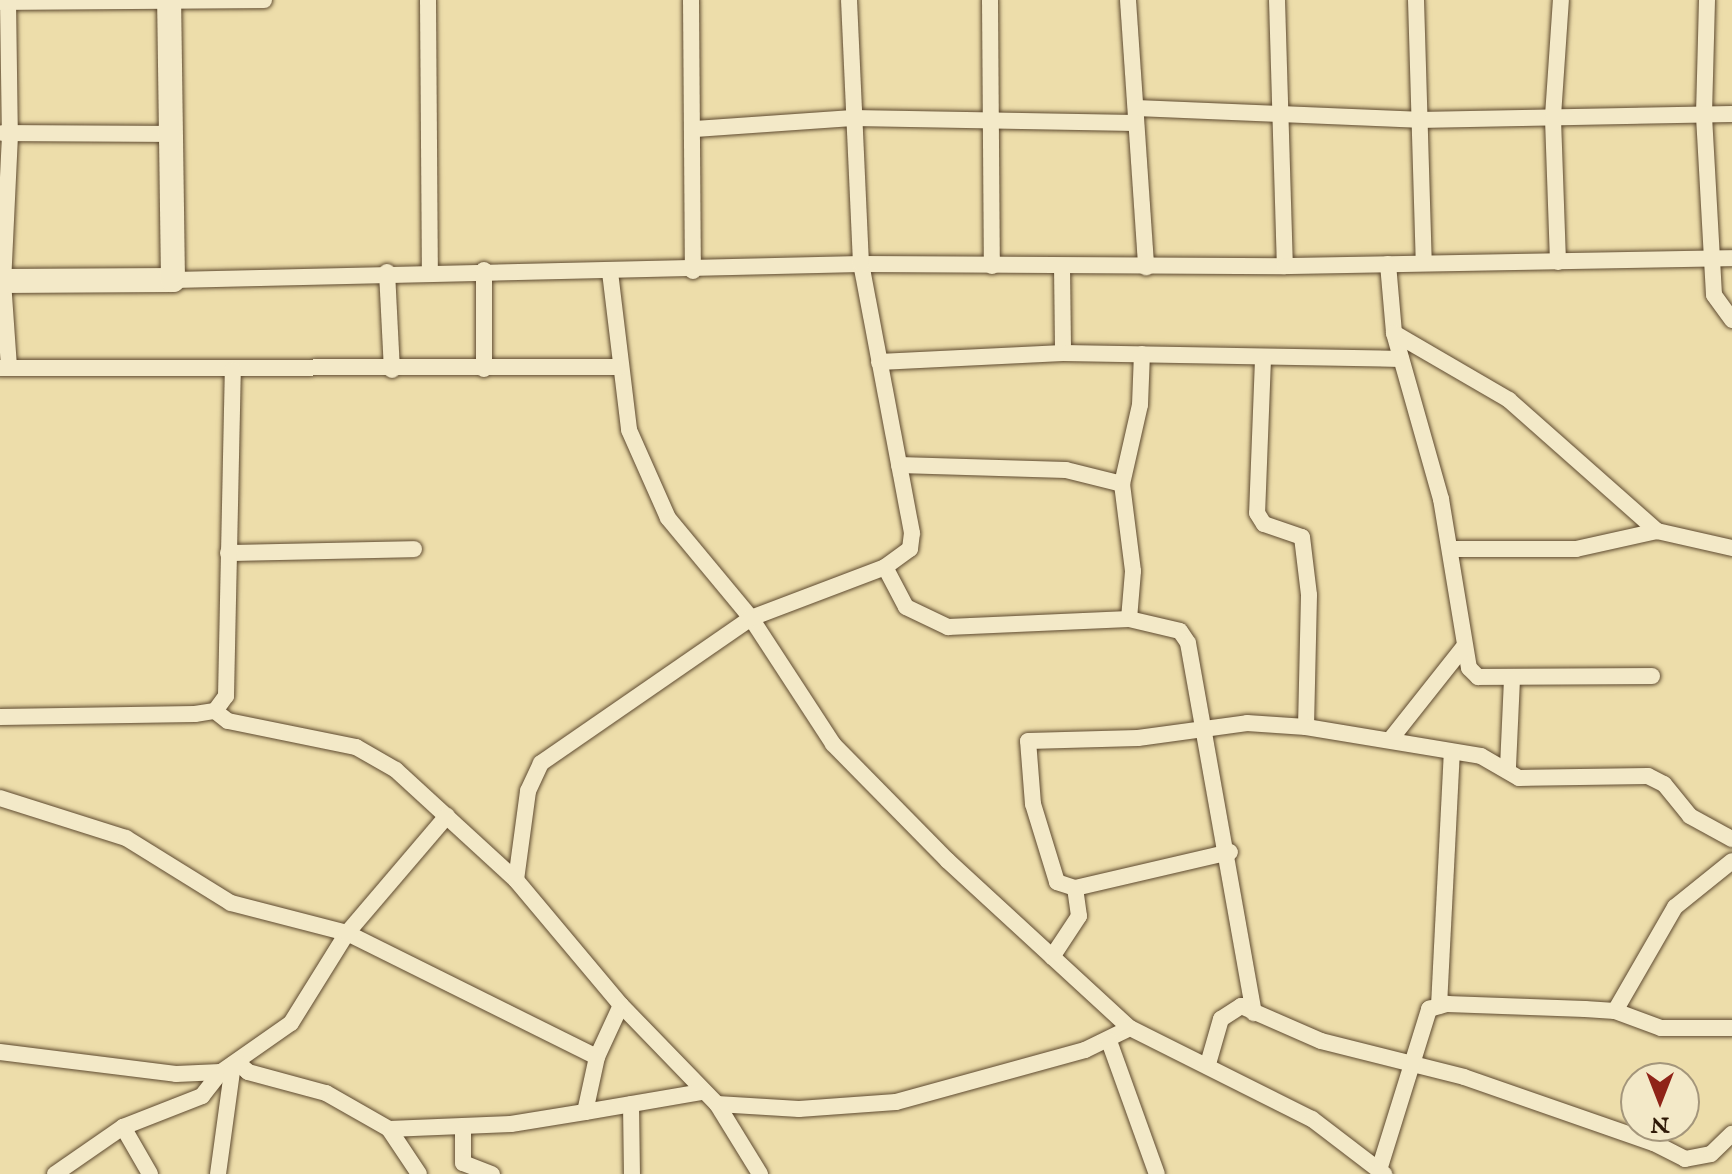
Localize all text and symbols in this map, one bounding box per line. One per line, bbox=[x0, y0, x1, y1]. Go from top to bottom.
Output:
north arrow bbox=[1620, 1062, 1700, 1142]
text: N bbox=[1650, 1110, 1670, 1138]

